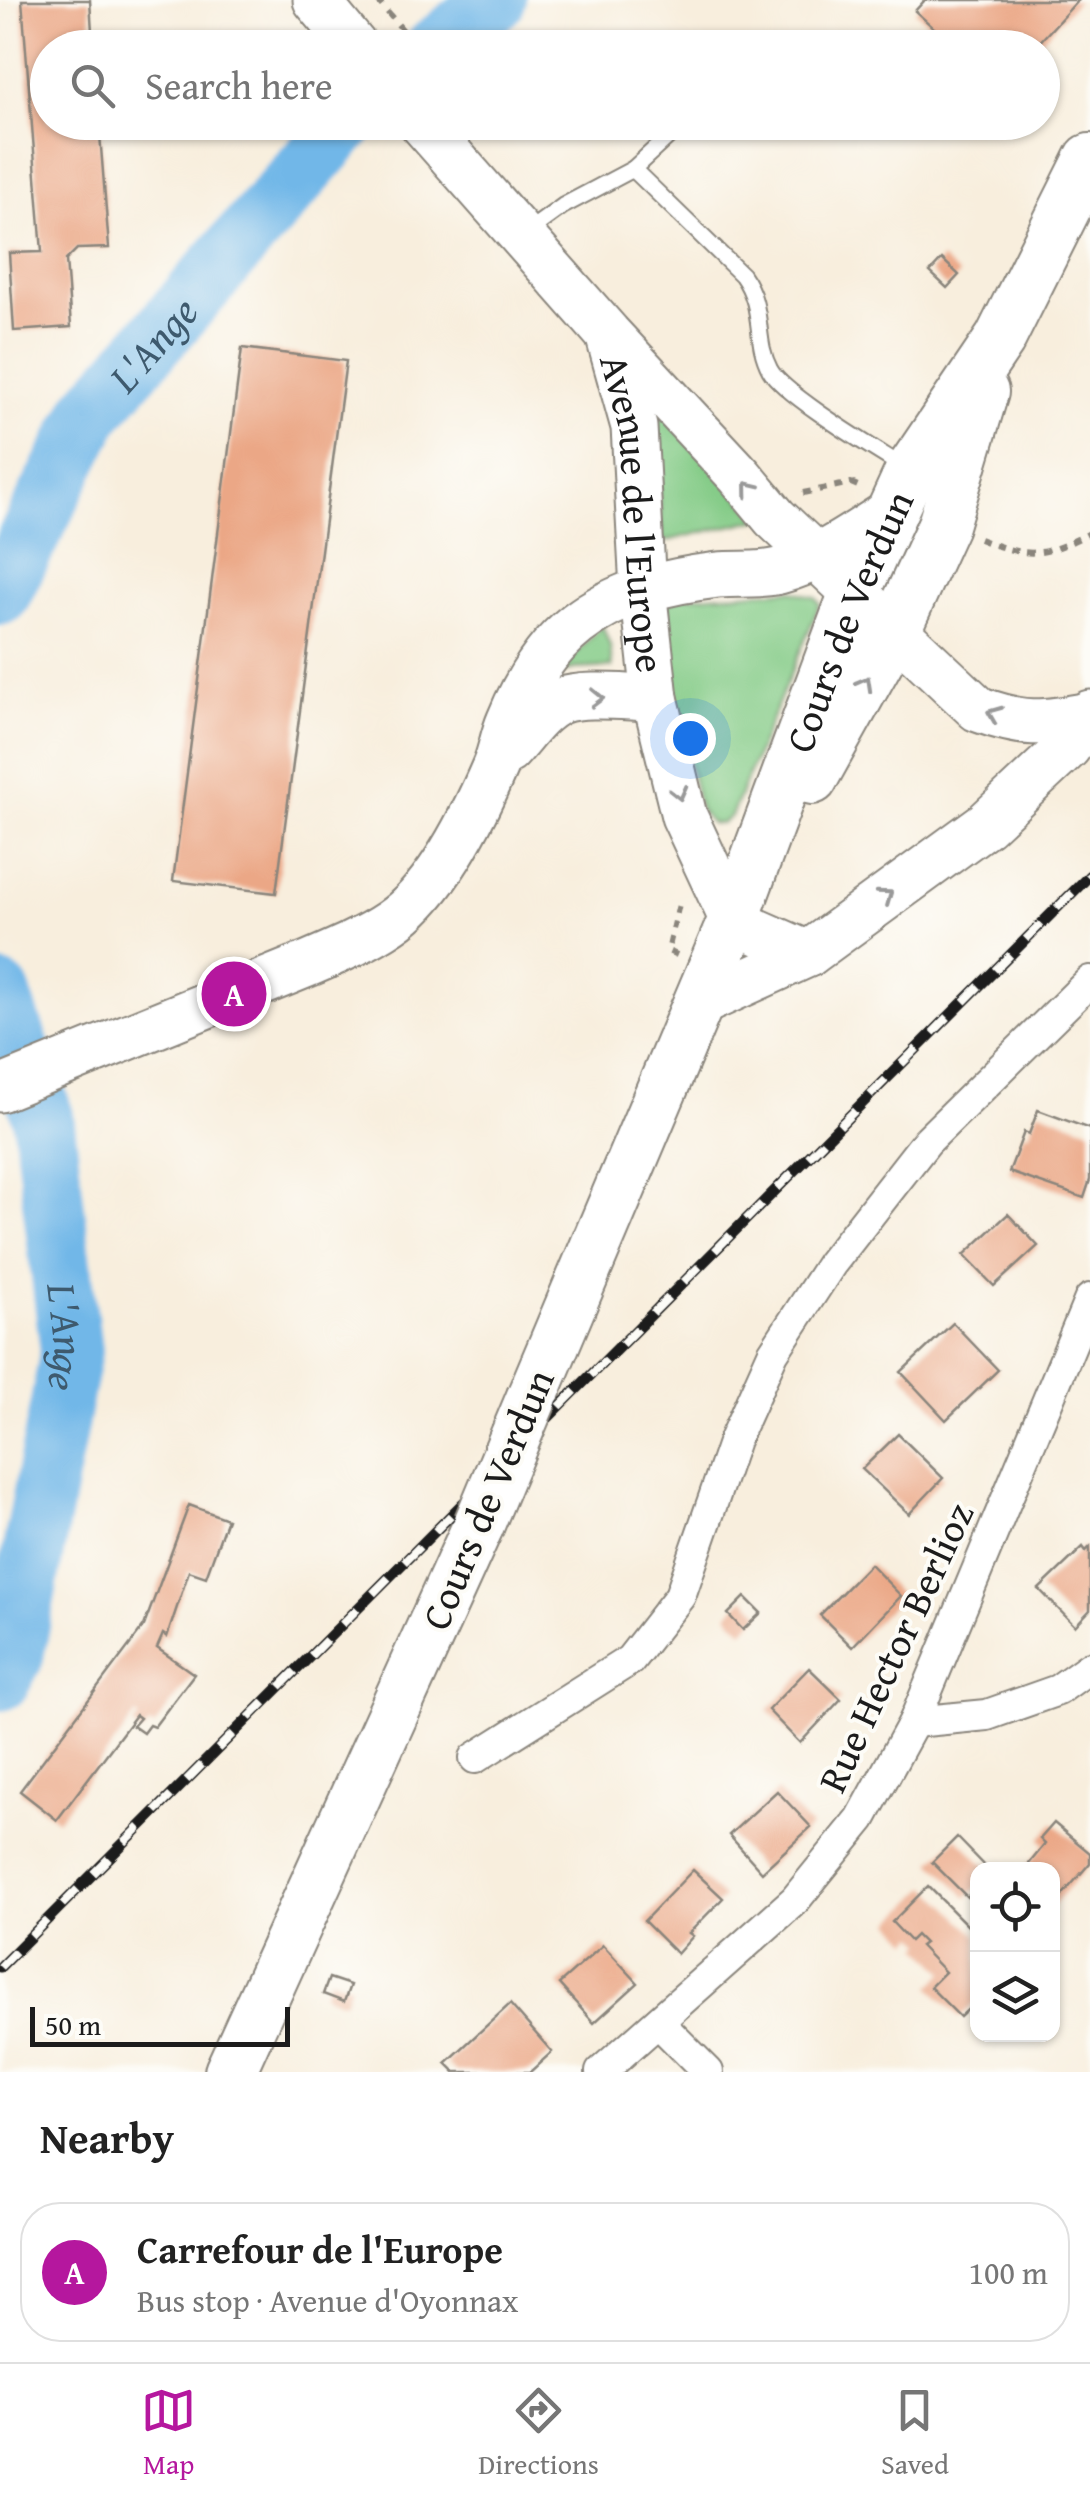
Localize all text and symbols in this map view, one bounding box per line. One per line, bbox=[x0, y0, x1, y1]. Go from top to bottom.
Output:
search box bbox=[30, 30, 1060, 140]
text: Search here bbox=[145, 57, 333, 113]
icon: search bbox=[65, 58, 120, 113]
water label: L'Ange bbox=[92, 282, 211, 405]
street label: Avenue de l'Europe bbox=[586, 347, 682, 676]
street label: Cours de Verdun bbox=[769, 480, 927, 760]
one-way arrow bbox=[744, 481, 762, 499]
one-way arrow bbox=[853, 676, 873, 694]
one-way arrow bbox=[590, 687, 606, 709]
one-way arrow bbox=[986, 706, 1003, 726]
your location bbox=[665, 713, 716, 764]
one-way arrow bbox=[667, 784, 688, 801]
one-way arrow bbox=[875, 890, 894, 909]
pin: A bbox=[202, 956, 266, 1032]
water label: L'Ange bbox=[32, 1278, 102, 1397]
street label: Cours de Verdun bbox=[406, 1360, 568, 1638]
street label: Rue Hector Berlioz bbox=[802, 1493, 988, 1801]
map controls bbox=[970, 1862, 1060, 2042]
button: locate bbox=[970, 1862, 1060, 1952]
button: layers bbox=[970, 1952, 1060, 2042]
scale bar bbox=[30, 2002, 290, 2046]
text: 50 m bbox=[45, 2004, 101, 2045]
text: Nearby bbox=[40, 2107, 174, 2168]
text: Carrefour de l'Europe bbox=[137, 2221, 503, 2277]
text: A bbox=[64, 2249, 85, 2296]
text: 100 m bbox=[969, 2249, 1048, 2296]
text: Bus stop · Avenue d'Oyonnax bbox=[137, 2277, 518, 2324]
tab: Map bbox=[141, 2383, 196, 2484]
tab: Directions bbox=[478, 2383, 599, 2484]
tab: Saved bbox=[881, 2383, 949, 2484]

